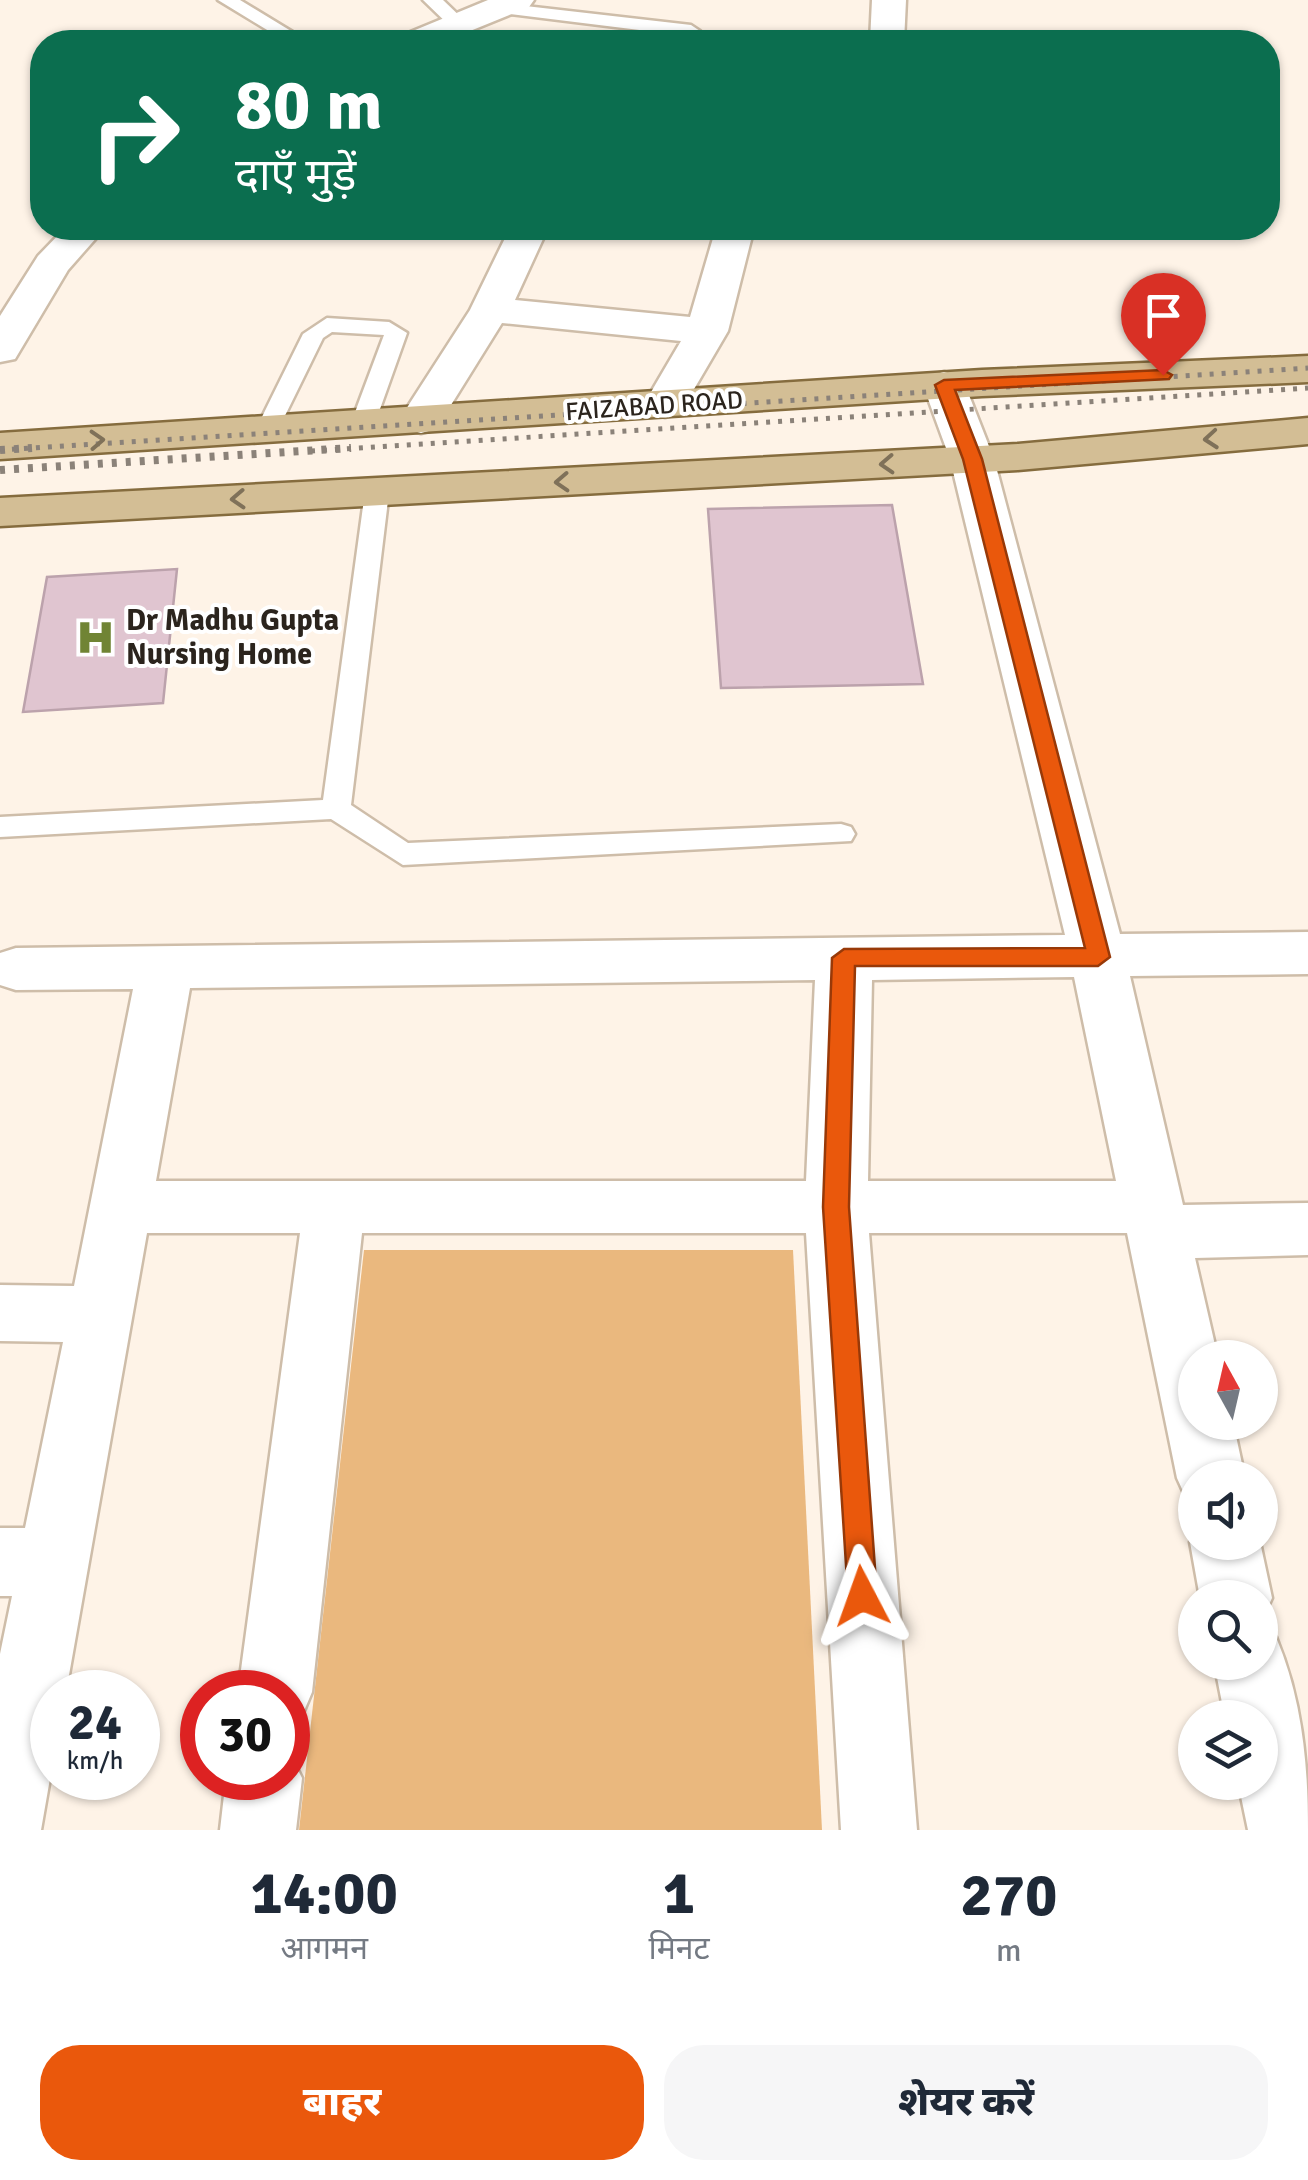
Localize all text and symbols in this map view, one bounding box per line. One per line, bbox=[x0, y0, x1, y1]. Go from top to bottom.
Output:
text: 80 m bbox=[235, 62, 383, 148]
icon: right bbox=[70, 70, 200, 200]
text: दाएँ मुड़ें bbox=[235, 148, 356, 203]
pin bbox=[1121, 273, 1206, 376]
icon: arrive bbox=[1136, 288, 1191, 343]
street label: FAIZABAD ROAD bbox=[564, 384, 744, 427]
one-way arrow bbox=[1202, 428, 1218, 450]
one-way arrow bbox=[90, 430, 106, 451]
one-way arrow bbox=[878, 453, 894, 474]
one-way arrow bbox=[554, 471, 570, 492]
one-way arrow bbox=[229, 488, 245, 509]
place label: Dr Madhu Gupta Nursing Home bbox=[126, 602, 339, 673]
hospital icon: Dr Madhu Gupta Nursing Home bbox=[75, 616, 117, 658]
north arrow bbox=[1178, 1340, 1278, 1440]
map controls bbox=[1178, 1340, 1278, 1800]
button: sound bbox=[1178, 1460, 1278, 1560]
position arrow bbox=[810, 1544, 914, 1648]
button: search bbox=[1178, 1580, 1278, 1680]
speed limit sign: 30 bbox=[180, 1670, 310, 1800]
text: 24 bbox=[68, 1692, 122, 1754]
button: layers bbox=[1178, 1700, 1278, 1800]
text: km/h bbox=[67, 1745, 123, 1776]
text: 14:00 bbox=[251, 1857, 398, 1931]
text: 1 bbox=[663, 1857, 695, 1931]
text: 270 bbox=[960, 1859, 1057, 1933]
text: आगमन bbox=[280, 1929, 368, 1968]
text: मिनट bbox=[648, 1929, 710, 1968]
text: m bbox=[996, 1931, 1022, 1970]
button: बाहर bbox=[40, 2045, 644, 2160]
button: शेयर करें bbox=[664, 2045, 1268, 2160]

